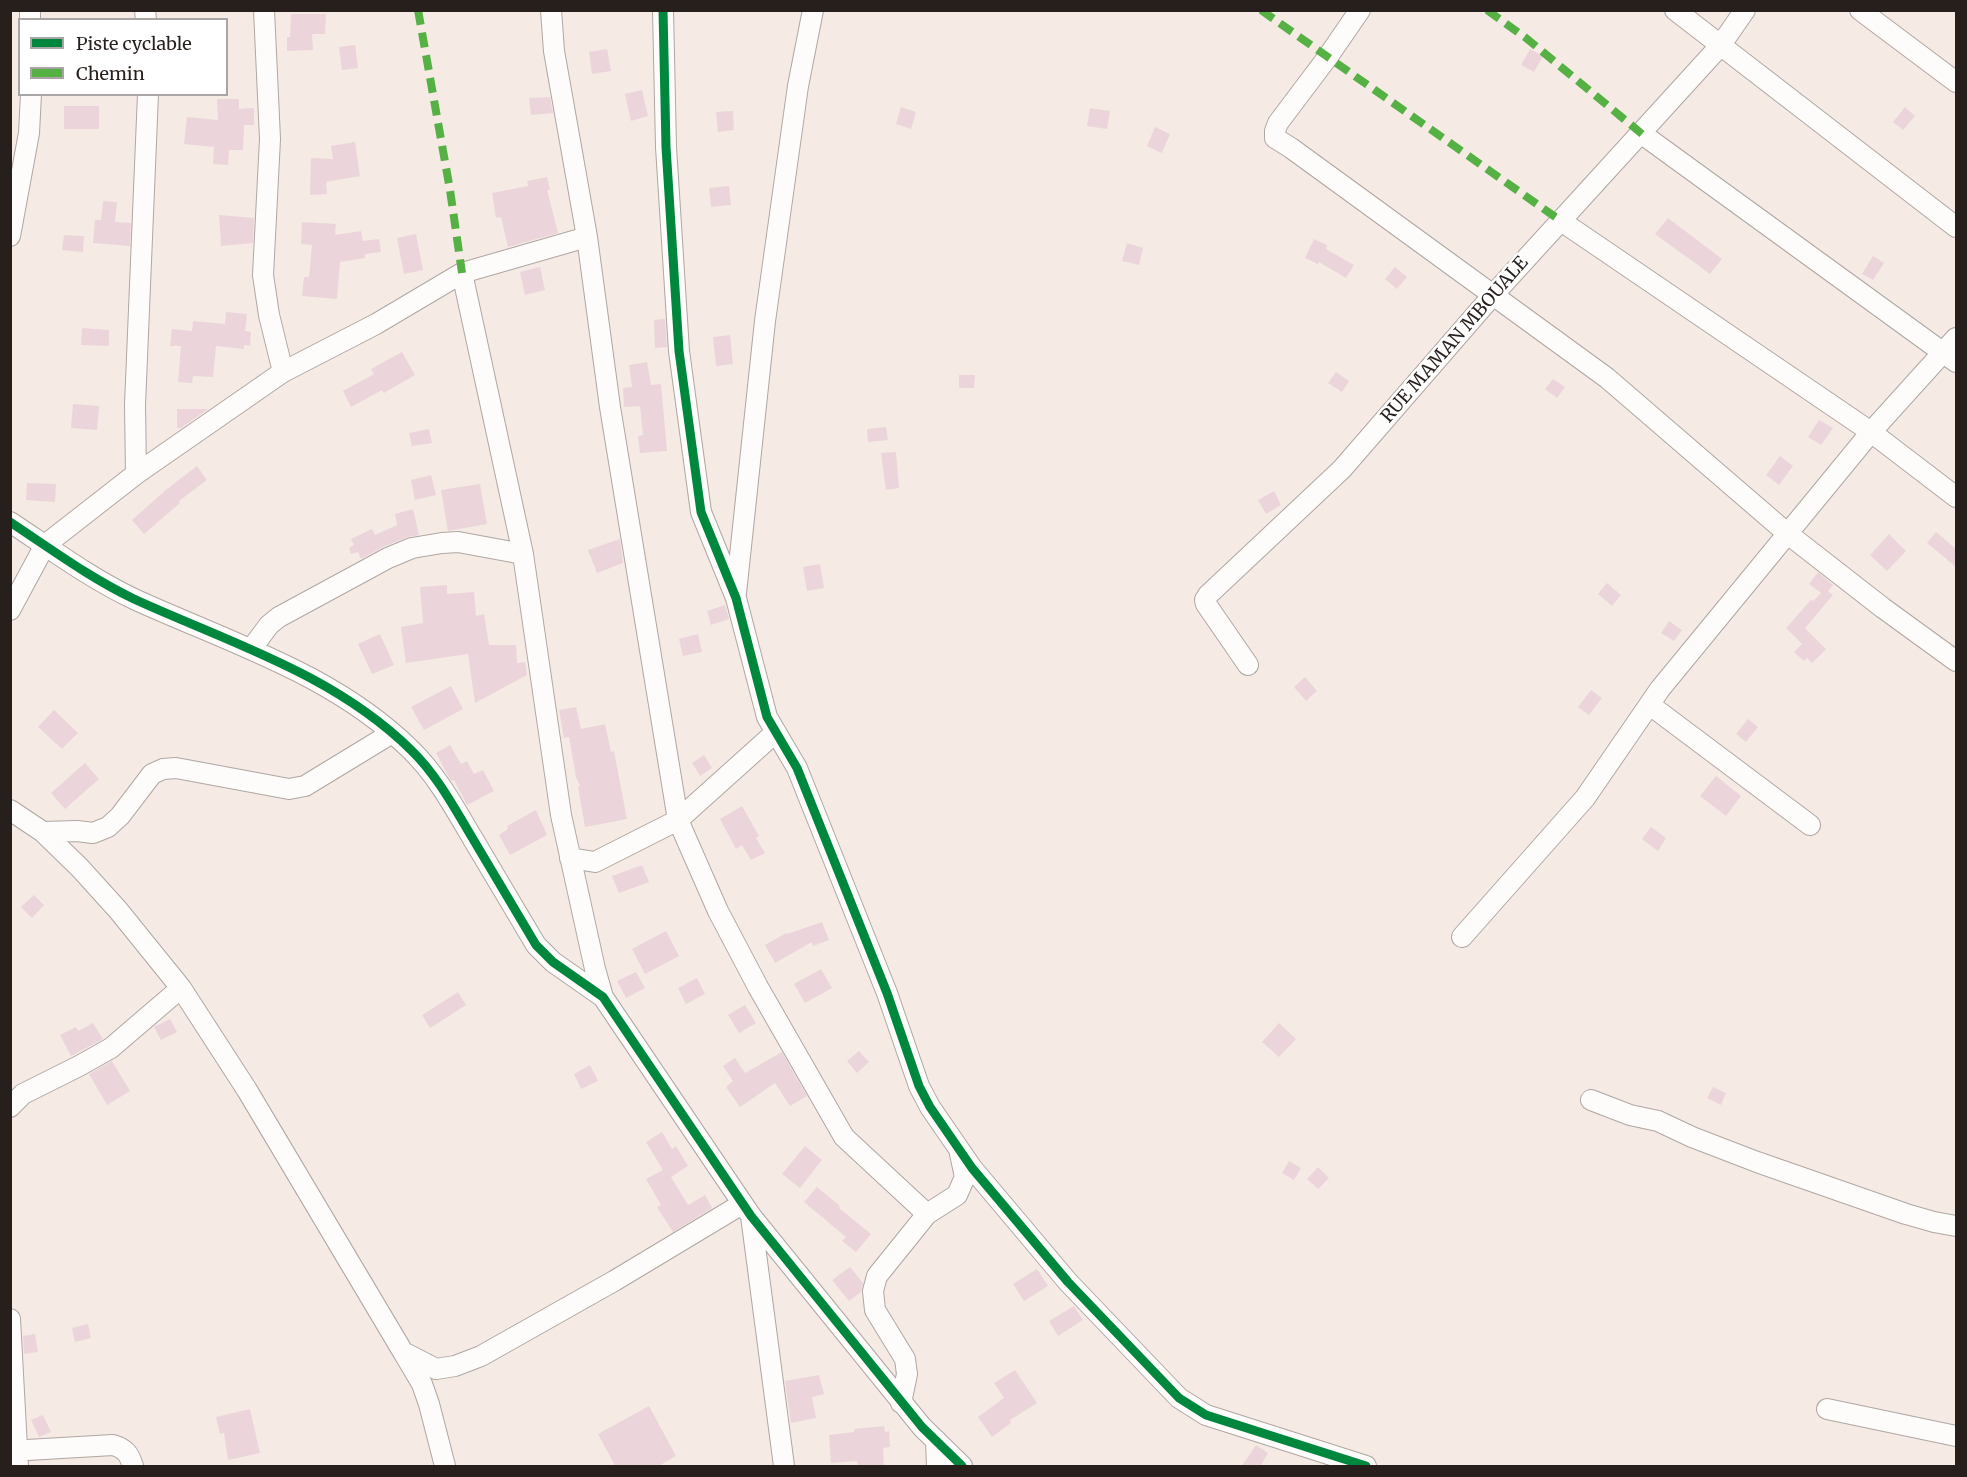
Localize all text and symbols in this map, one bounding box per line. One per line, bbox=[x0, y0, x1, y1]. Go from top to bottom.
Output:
legend bbox=[18, 18, 228, 96]
text: Piste cyclable bbox=[76, 32, 192, 55]
text: Chemin bbox=[76, 62, 145, 85]
street label: RUE MAMAN MBOUALE bbox=[1377, 252, 1533, 428]

